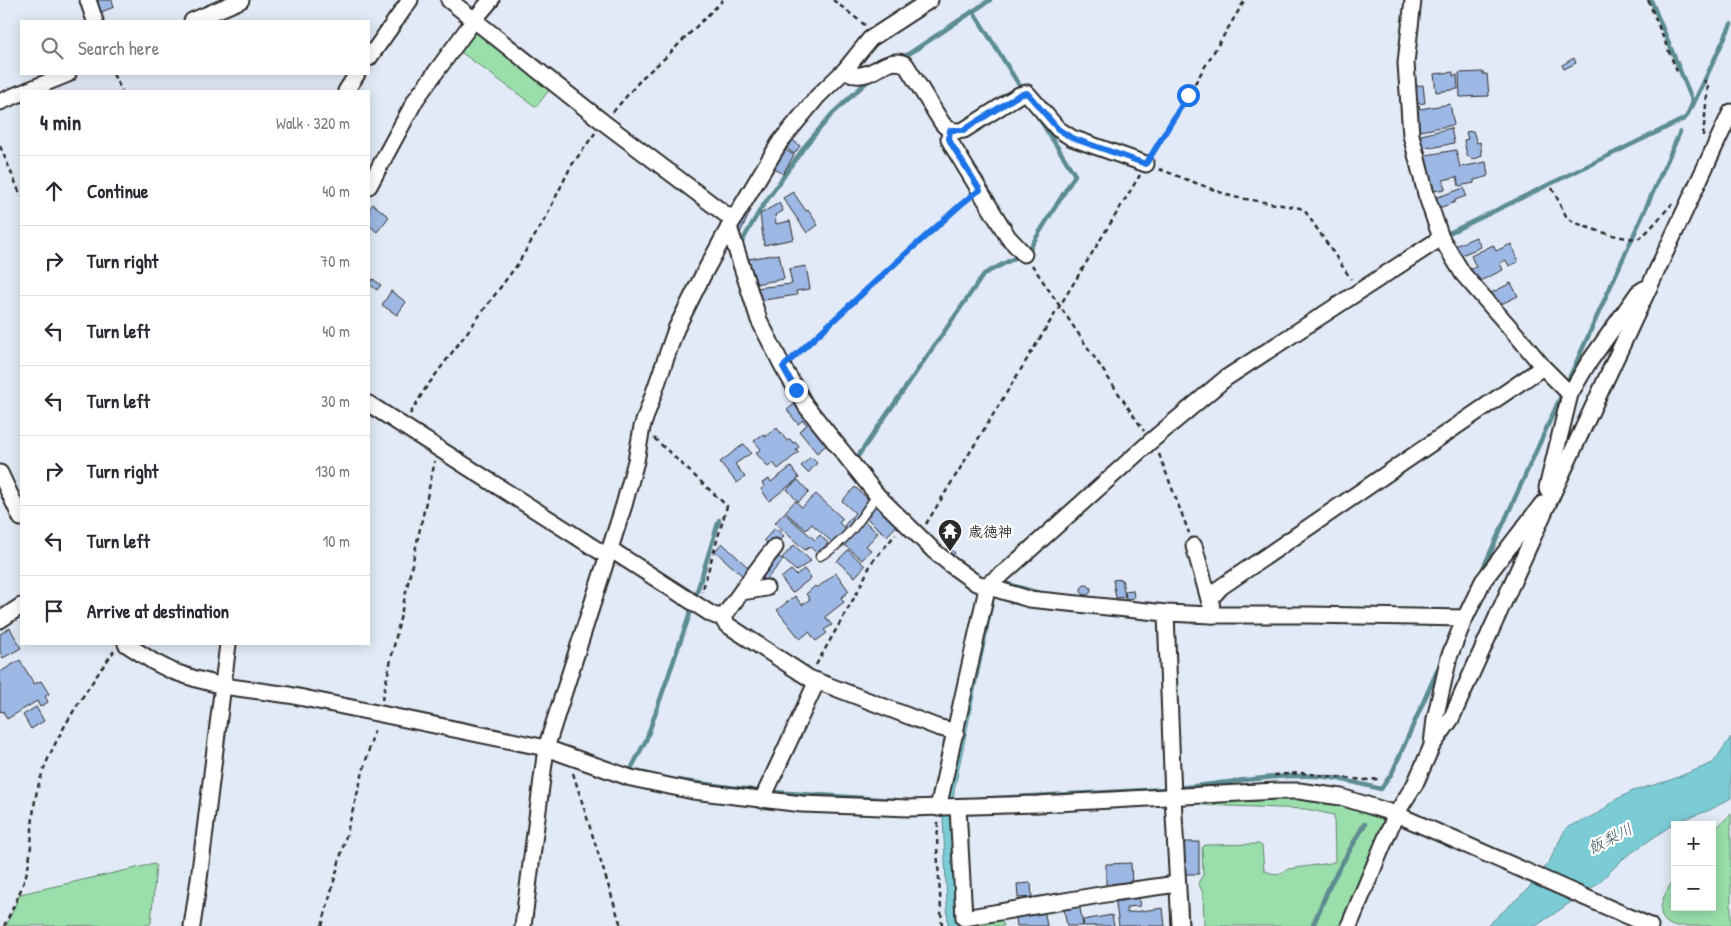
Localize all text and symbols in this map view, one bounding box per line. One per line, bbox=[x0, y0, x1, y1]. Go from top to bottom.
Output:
search box bbox=[20, 20, 370, 75]
icon: search bbox=[38, 34, 66, 62]
text: Search here bbox=[78, 35, 159, 61]
route start bbox=[1177, 84, 1200, 107]
text: 4 min bbox=[40, 108, 81, 137]
text: Walk · 320 m bbox=[276, 112, 350, 134]
icon: ahead bbox=[40, 177, 68, 205]
text: Continue bbox=[87, 178, 148, 204]
text: 40 m bbox=[322, 180, 350, 202]
icon: right bbox=[40, 247, 68, 275]
text: Turn right bbox=[87, 248, 158, 274]
text: 70 m bbox=[320, 250, 350, 272]
icon: left bbox=[40, 317, 68, 345]
text: Turn left bbox=[87, 318, 150, 344]
text: 40 m bbox=[322, 320, 350, 342]
route end bbox=[785, 379, 808, 402]
icon: left bbox=[40, 387, 68, 415]
text: Turn left bbox=[87, 388, 150, 414]
text: 30 m bbox=[321, 390, 350, 412]
icon: right bbox=[40, 457, 68, 485]
text: Turn right bbox=[87, 458, 158, 484]
text: 130 m bbox=[315, 460, 350, 482]
temple icon: 歳徳神 bbox=[937, 518, 963, 552]
place label: 歳徳神 bbox=[968, 521, 1013, 542]
icon: left bbox=[40, 527, 68, 555]
text: Turn left bbox=[87, 528, 150, 554]
text: 10 m bbox=[322, 530, 350, 552]
icon: arrive bbox=[40, 597, 68, 625]
text: Arrive at destination bbox=[87, 598, 229, 624]
water label: 飯梨川 bbox=[1584, 817, 1636, 859]
map controls bbox=[1671, 821, 1716, 911]
button: + bbox=[1671, 821, 1716, 866]
button: − bbox=[1671, 866, 1716, 911]

